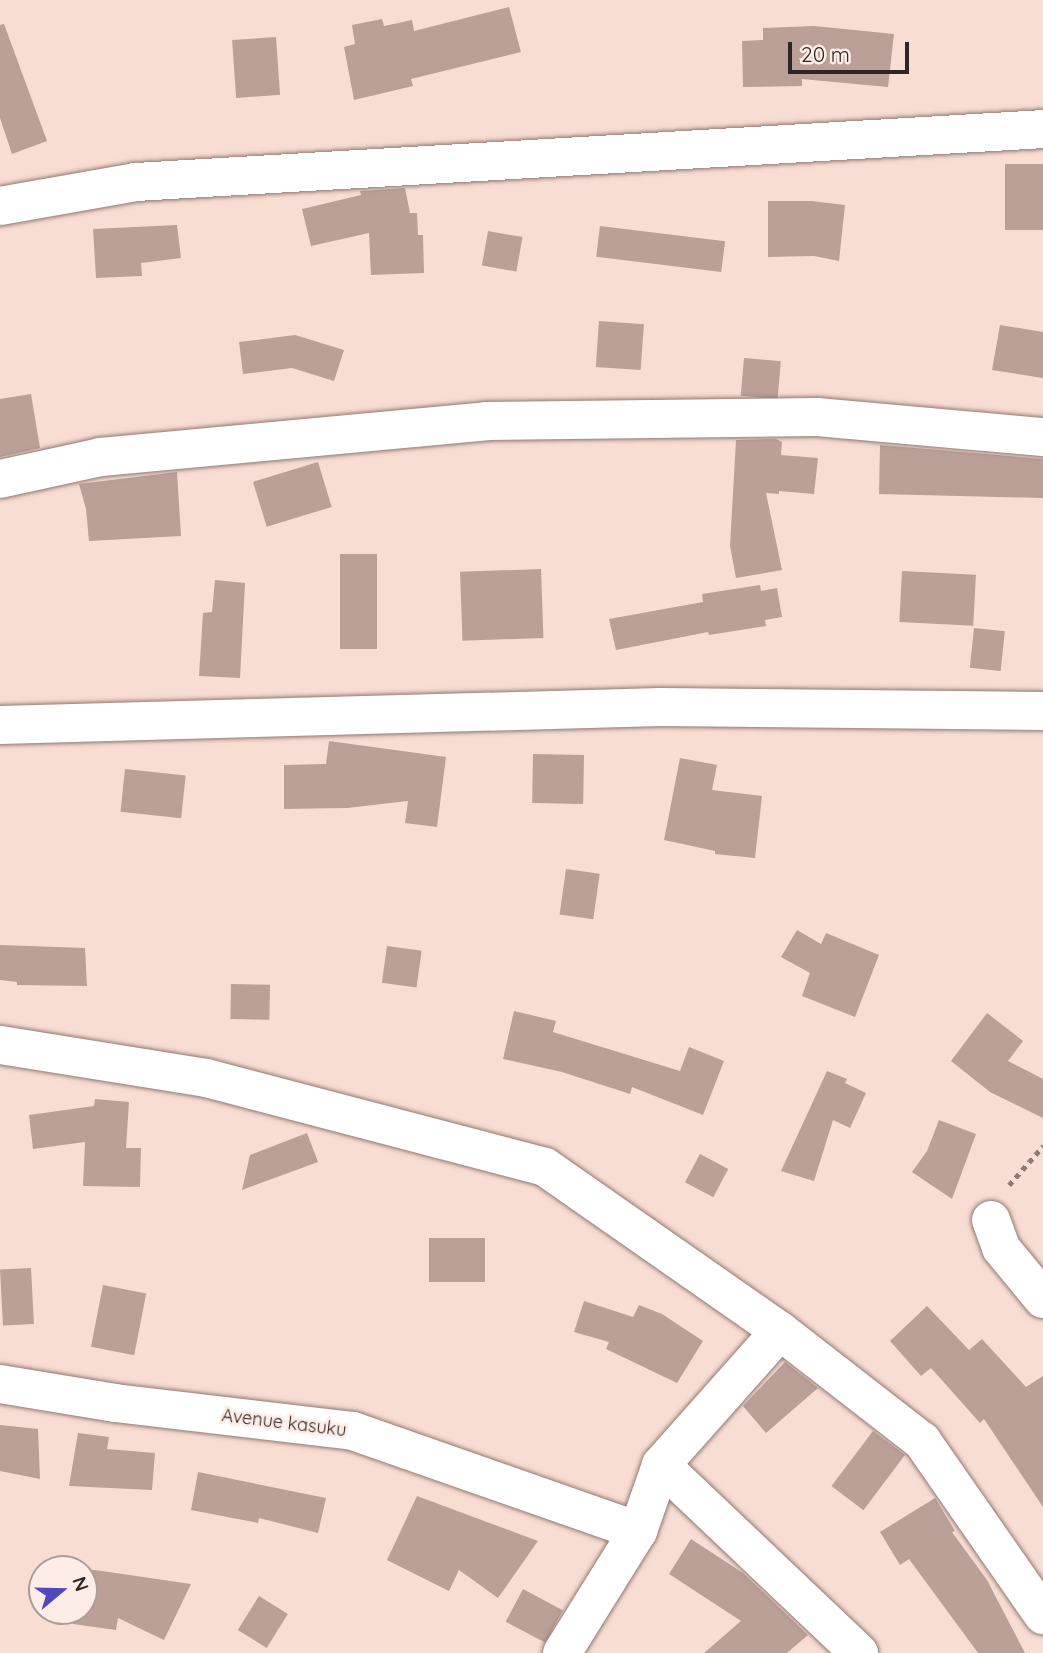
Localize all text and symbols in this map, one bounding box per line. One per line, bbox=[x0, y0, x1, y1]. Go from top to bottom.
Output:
scale bar bbox=[791, 28, 912, 72]
text: 20 m bbox=[801, 41, 850, 67]
street label: Avenue kasuku bbox=[220, 1405, 348, 1441]
north arrow bbox=[28, 1555, 98, 1625]
text: N bbox=[67, 1573, 95, 1594]

